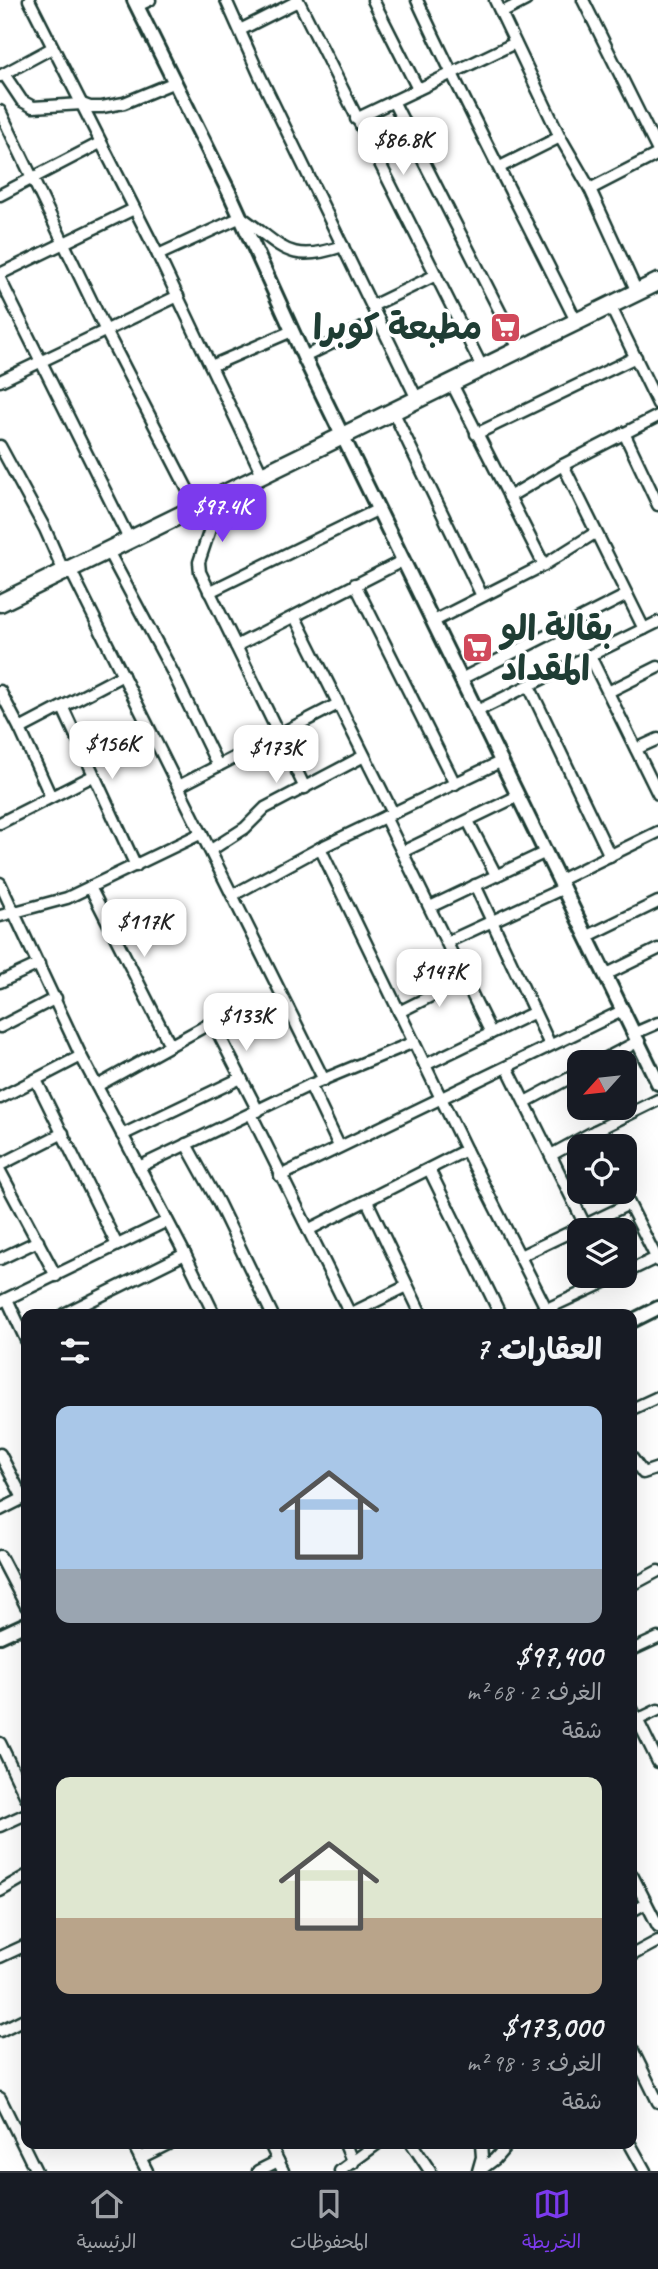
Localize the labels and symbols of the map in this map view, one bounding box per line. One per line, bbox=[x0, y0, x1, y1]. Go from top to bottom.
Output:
pin: $86.8K bbox=[346, 118, 460, 177]
place label: مطبعة كوبرا bbox=[313, 305, 482, 350]
supermarket icon: مطبعة كوبرا bbox=[488, 310, 522, 344]
pin: $97.4K bbox=[165, 484, 279, 544]
place label: بقالة الو المقداد bbox=[498, 606, 613, 691]
supermarket icon: بقالة الو المقداد bbox=[461, 631, 495, 665]
pin: $156K bbox=[63, 722, 161, 781]
pin: $173K bbox=[227, 726, 325, 785]
pin: $117K bbox=[95, 900, 193, 959]
pin: $147K bbox=[390, 950, 488, 1009]
pin: $133K bbox=[197, 993, 295, 1053]
north arrow bbox=[567, 1050, 637, 1120]

